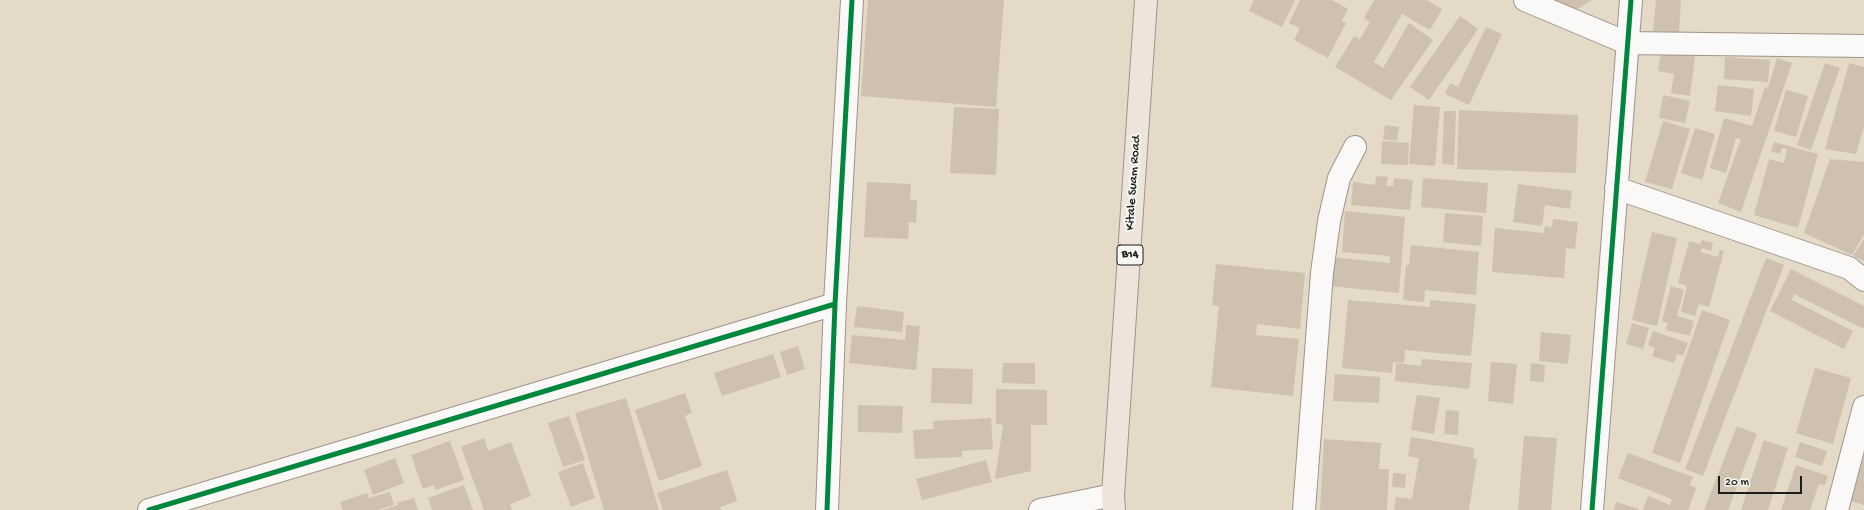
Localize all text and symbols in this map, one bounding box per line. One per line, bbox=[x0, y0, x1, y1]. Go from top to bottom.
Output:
street label: Kitale Suam Road bbox=[1123, 135, 1145, 231]
road number: B14 bbox=[1117, 245, 1143, 265]
scale bar bbox=[1720, 468, 1804, 494]
text: 20 m bbox=[1725, 476, 1749, 490]

